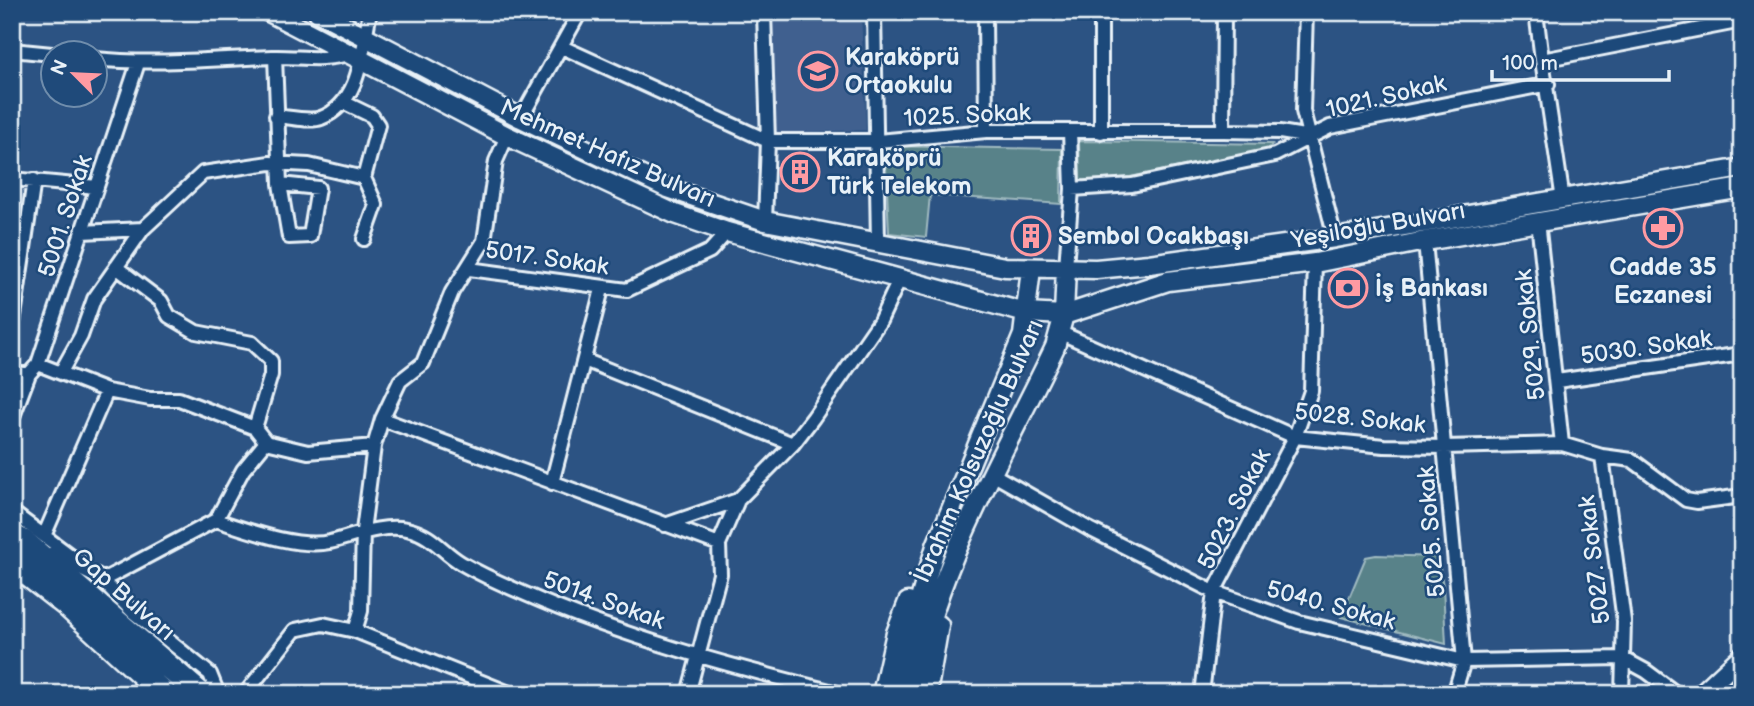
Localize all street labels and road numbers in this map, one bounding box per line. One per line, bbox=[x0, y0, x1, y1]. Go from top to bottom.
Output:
street label: 1021. Sokak bbox=[1323, 69, 1449, 124]
street label: Mehmet Hafız Bulvarı bbox=[496, 93, 720, 214]
street label: 1025. Sokak bbox=[903, 98, 1031, 133]
street label: 5001. Sokak bbox=[32, 151, 99, 281]
street label: Yeşiloğlu Bulvarı bbox=[1288, 196, 1467, 255]
street label: 5017. Sokak bbox=[483, 235, 611, 282]
street label: 5029. Sokak bbox=[1509, 268, 1552, 402]
street label: İbrahim Kolsuzoğlu Bulvarı bbox=[907, 315, 1050, 587]
street label: 5030. Sokak bbox=[1579, 324, 1714, 371]
street label: 5028. Sokak bbox=[1293, 397, 1427, 440]
street label: 5023. Sokak bbox=[1192, 444, 1277, 575]
street label: 5025. Sokak bbox=[1411, 465, 1452, 599]
street label: 5027. Sokak bbox=[1572, 494, 1617, 626]
street label: Gap Bulvarı bbox=[66, 542, 181, 647]
street label: 5014. Sokak bbox=[539, 565, 669, 636]
street label: 5040. Sokak bbox=[1263, 574, 1399, 637]

